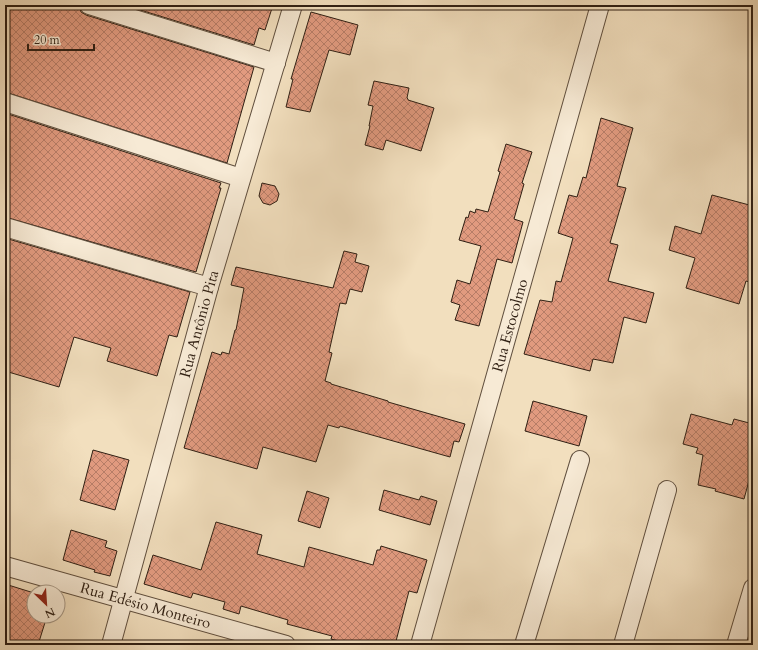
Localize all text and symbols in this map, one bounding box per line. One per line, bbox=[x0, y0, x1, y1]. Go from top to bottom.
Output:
scale bar bbox=[28, 26, 94, 52]
text: 20 m bbox=[34, 32, 61, 48]
street label: Rua Antônio Pita bbox=[175, 267, 224, 380]
street label: Rua Estocolmo bbox=[487, 277, 532, 374]
street label: Rua Edésio Monteiro bbox=[78, 578, 213, 633]
north arrow bbox=[26, 584, 66, 624]
text: N bbox=[42, 604, 58, 622]

